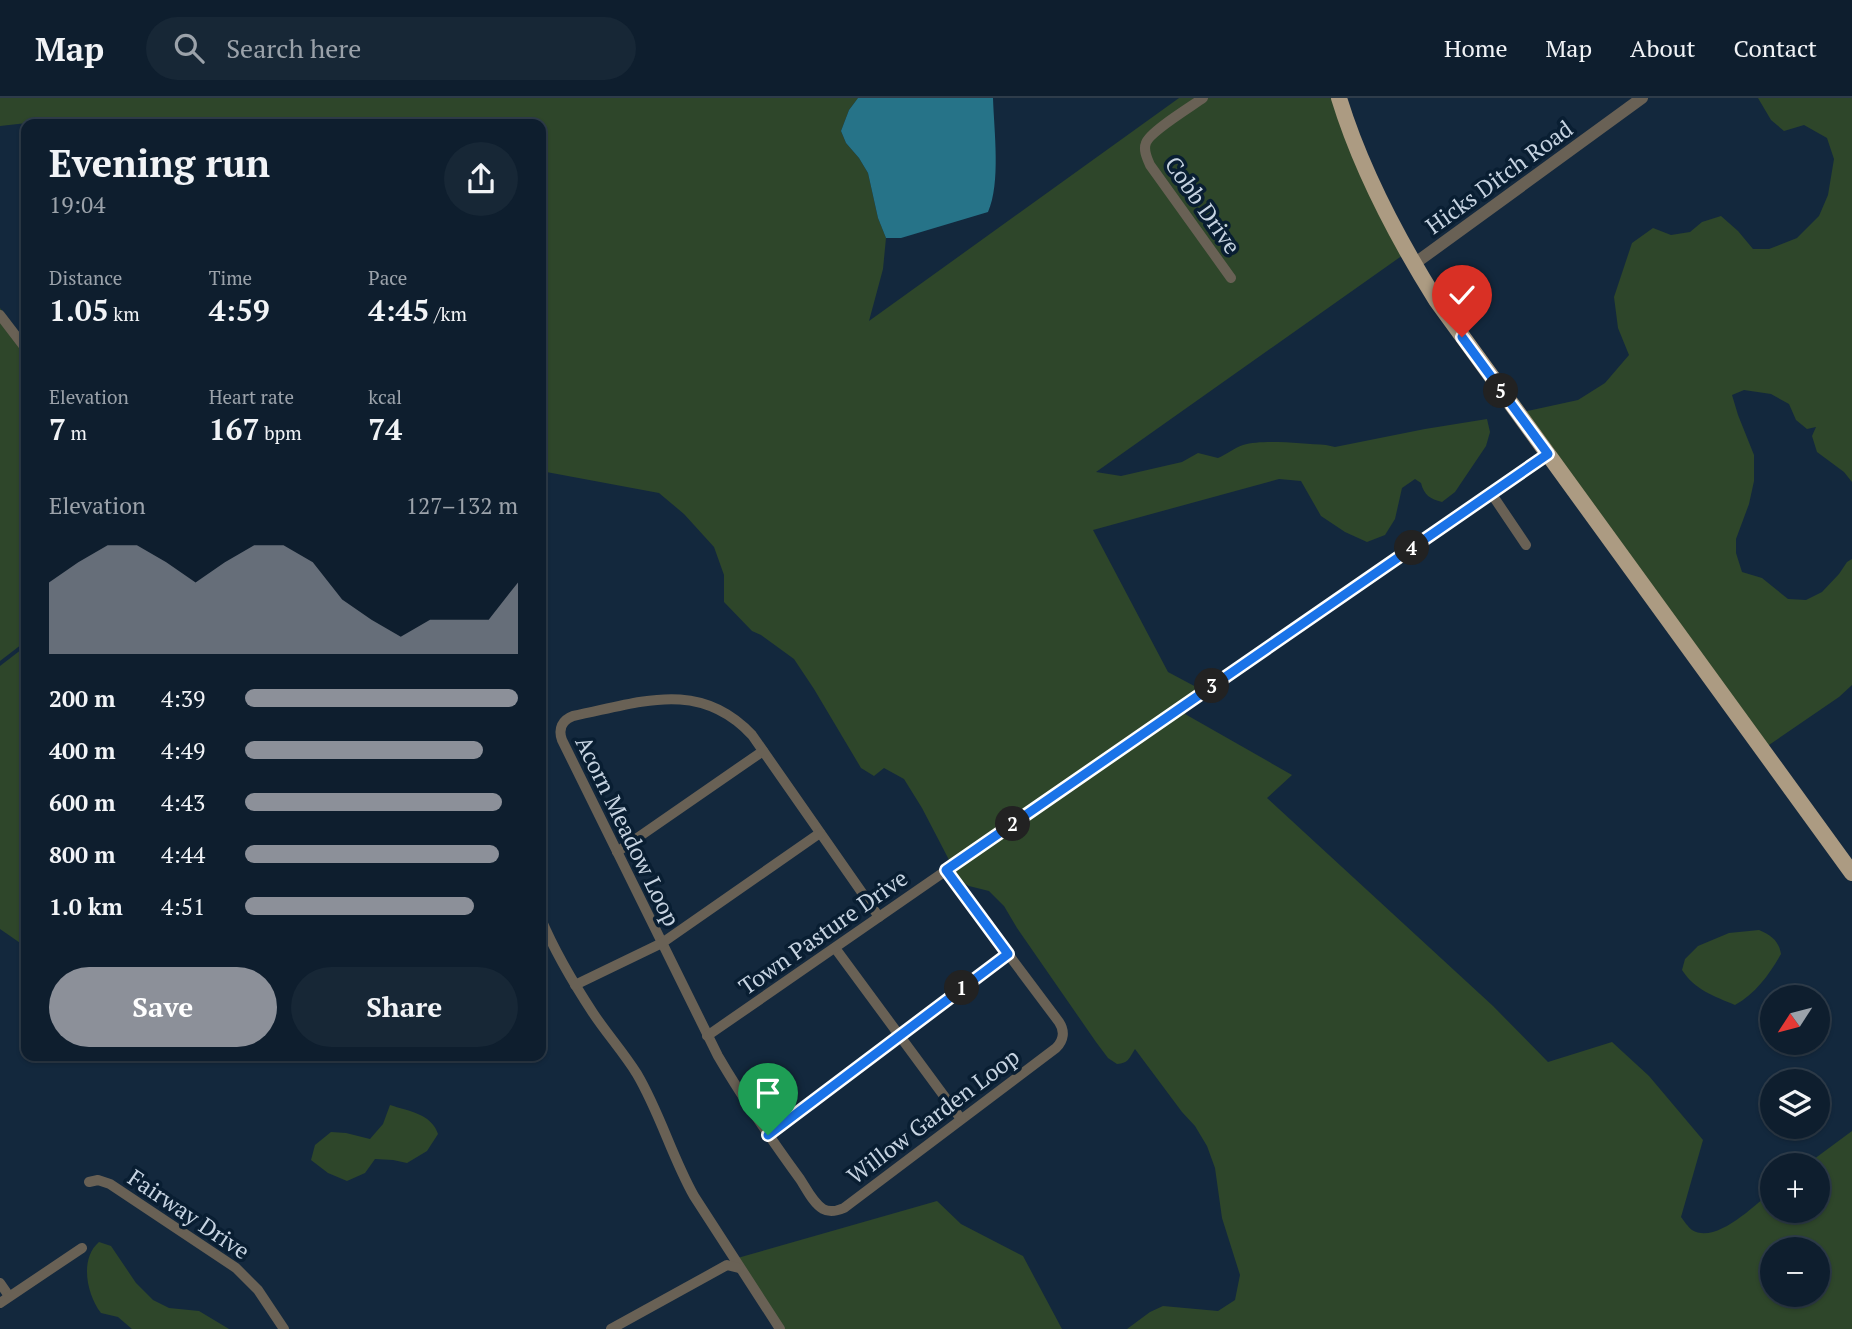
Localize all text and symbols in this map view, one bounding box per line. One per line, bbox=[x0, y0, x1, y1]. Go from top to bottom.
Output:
search box bbox=[146, 17, 636, 80]
text: Map bbox=[35, 27, 104, 70]
icon: search bbox=[170, 29, 208, 67]
text: Search here bbox=[226, 31, 361, 65]
text: Home bbox=[1444, 32, 1508, 64]
text: Map bbox=[1546, 32, 1592, 64]
text: About bbox=[1630, 32, 1696, 64]
text: Contact bbox=[1734, 32, 1817, 64]
street label: Hicks Ditch Road bbox=[1419, 113, 1579, 241]
text: Evening run bbox=[49, 138, 270, 188]
button: share bbox=[444, 142, 518, 216]
street label: Cobb Drive bbox=[1158, 150, 1248, 260]
text: 19:04 bbox=[49, 189, 106, 220]
text: Distance bbox=[49, 265, 122, 290]
text: Time bbox=[209, 265, 252, 290]
text: Pace bbox=[368, 265, 407, 290]
pin bbox=[1432, 265, 1492, 337]
icon: check bbox=[1443, 276, 1481, 314]
text: 1.05 bbox=[49, 290, 109, 330]
text: 4:59 bbox=[209, 290, 270, 330]
text: 4:45 bbox=[368, 290, 429, 330]
text: km bbox=[109, 301, 140, 326]
text: /km bbox=[429, 301, 467, 326]
pin: 5 bbox=[1484, 374, 1518, 408]
text: 5 bbox=[1495, 378, 1506, 403]
text: Elevation bbox=[49, 384, 129, 409]
text: Heart rate bbox=[209, 384, 294, 409]
text: kcal bbox=[368, 384, 402, 409]
text: 7 bbox=[49, 409, 66, 449]
text: 167 bbox=[209, 409, 260, 449]
text: 74 bbox=[368, 409, 402, 449]
text: m bbox=[66, 420, 87, 445]
text: bpm bbox=[260, 420, 302, 445]
text: Elevation bbox=[49, 490, 146, 521]
text: 127–132 m bbox=[406, 490, 518, 521]
pin: 4 bbox=[1394, 531, 1430, 566]
text: 4 bbox=[1406, 535, 1417, 560]
pin: 3 bbox=[1194, 668, 1230, 704]
text: 3 bbox=[1206, 673, 1217, 698]
text: 200 m bbox=[49, 683, 115, 714]
text: 4:39 bbox=[161, 683, 205, 714]
street label: Acorn Meadow Loop bbox=[569, 731, 687, 931]
text: 400 m bbox=[49, 735, 115, 766]
text: 4:49 bbox=[161, 735, 205, 766]
text: 600 m bbox=[49, 787, 115, 818]
text: 4:43 bbox=[161, 787, 205, 818]
pin: 2 bbox=[996, 806, 1030, 842]
text: 2 bbox=[1007, 811, 1018, 836]
text: 800 m bbox=[49, 839, 115, 870]
text: 4:44 bbox=[161, 839, 205, 870]
street label: Town Pasture Drive bbox=[733, 862, 913, 1002]
text: 1.0 km bbox=[49, 891, 123, 922]
text: 4:51 bbox=[161, 891, 205, 922]
button: Save bbox=[49, 967, 277, 1047]
button: Share bbox=[291, 967, 518, 1047]
pin: 1 bbox=[944, 970, 979, 1006]
text: 1 bbox=[956, 975, 967, 1000]
north arrow bbox=[1760, 985, 1830, 1055]
map controls bbox=[1760, 985, 1830, 1307]
street label: Willow Garden Loop bbox=[841, 1041, 1025, 1191]
pin bbox=[738, 1063, 798, 1135]
button: layers bbox=[1760, 1069, 1830, 1139]
icon: arrive bbox=[749, 1074, 787, 1112]
button: + bbox=[1760, 1153, 1830, 1223]
street label: Fairway Drive bbox=[122, 1162, 256, 1266]
button: − bbox=[1760, 1237, 1830, 1307]

